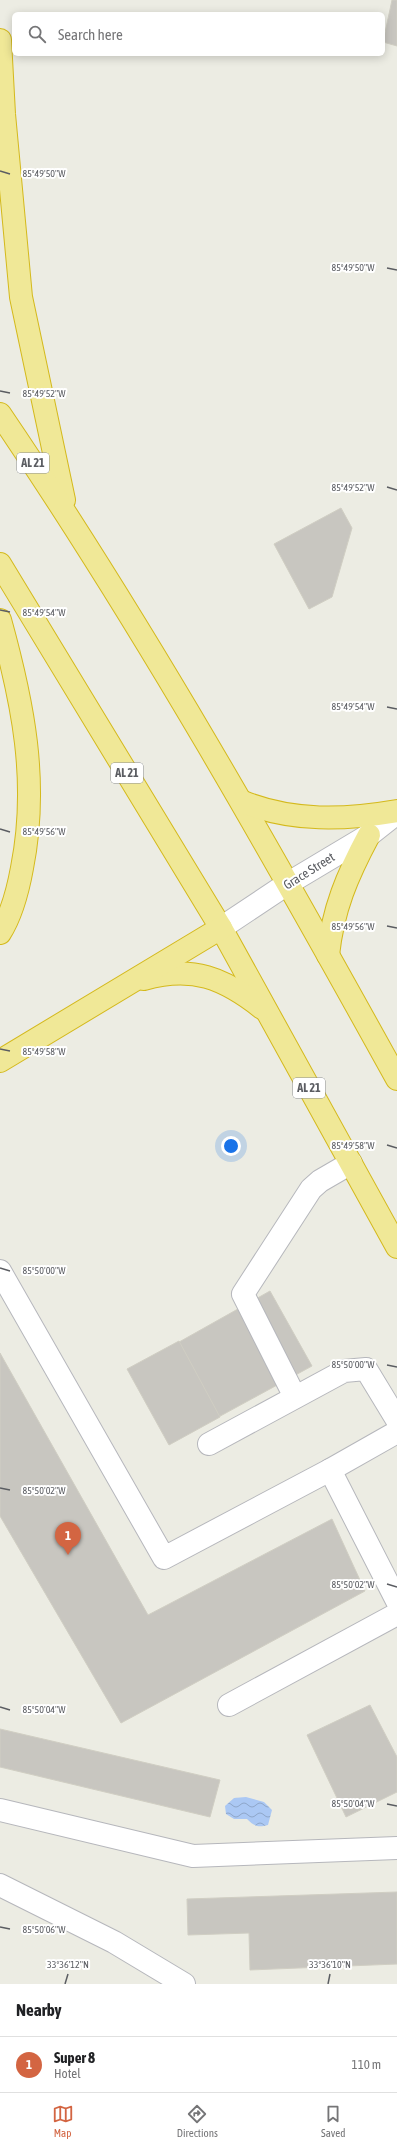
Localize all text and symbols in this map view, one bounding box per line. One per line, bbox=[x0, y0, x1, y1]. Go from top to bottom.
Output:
search box bbox=[12, 12, 385, 56]
icon: search bbox=[26, 23, 48, 45]
text: Search here bbox=[58, 26, 123, 43]
text: 85°49'50"W bbox=[22, 168, 66, 179]
text: 85°49'50"W bbox=[331, 262, 375, 273]
text: 85°49'52"W bbox=[22, 388, 66, 399]
road number: AL 21 bbox=[17, 453, 49, 473]
text: 85°49'52"W bbox=[331, 482, 375, 493]
text: 85°49'54"W bbox=[22, 607, 66, 618]
text: 85°49'54"W bbox=[331, 701, 375, 712]
road number: AL 21 bbox=[111, 763, 143, 783]
text: 85°49'56"W bbox=[22, 826, 66, 837]
street label: Grace Street bbox=[281, 849, 338, 893]
text: 85°49'56"W bbox=[331, 921, 375, 932]
text: 85°49'58"W bbox=[22, 1046, 66, 1057]
road number: AL 21 bbox=[293, 1078, 325, 1098]
your location bbox=[221, 1136, 241, 1156]
text: 85°49'58"W bbox=[331, 1140, 375, 1151]
text: 85°50'00"W bbox=[22, 1265, 66, 1276]
text: 85°50'00"W bbox=[331, 1359, 375, 1370]
text: 85°50'02"W bbox=[22, 1485, 66, 1496]
pin: 1 bbox=[55, 1522, 81, 1555]
text: 85°50'02"W bbox=[331, 1579, 375, 1590]
text: 85°50'04"W bbox=[22, 1704, 66, 1715]
text: 85°50'04"W bbox=[331, 1798, 375, 1809]
text: 85°50'06"W bbox=[22, 1924, 66, 1935]
text: 33°36'12"N bbox=[47, 1959, 89, 1970]
text: 33°36'10"N bbox=[309, 1959, 351, 1970]
text: Nearby bbox=[16, 2000, 62, 2020]
text: Super 8 bbox=[54, 2049, 95, 2066]
text: 1 bbox=[26, 2057, 32, 2072]
text: 110 m bbox=[352, 2057, 381, 2072]
text: Hotel bbox=[54, 2066, 81, 2081]
tab: Map bbox=[52, 2103, 74, 2139]
tab: Directions bbox=[177, 2103, 218, 2139]
tab: Saved bbox=[321, 2103, 345, 2139]

